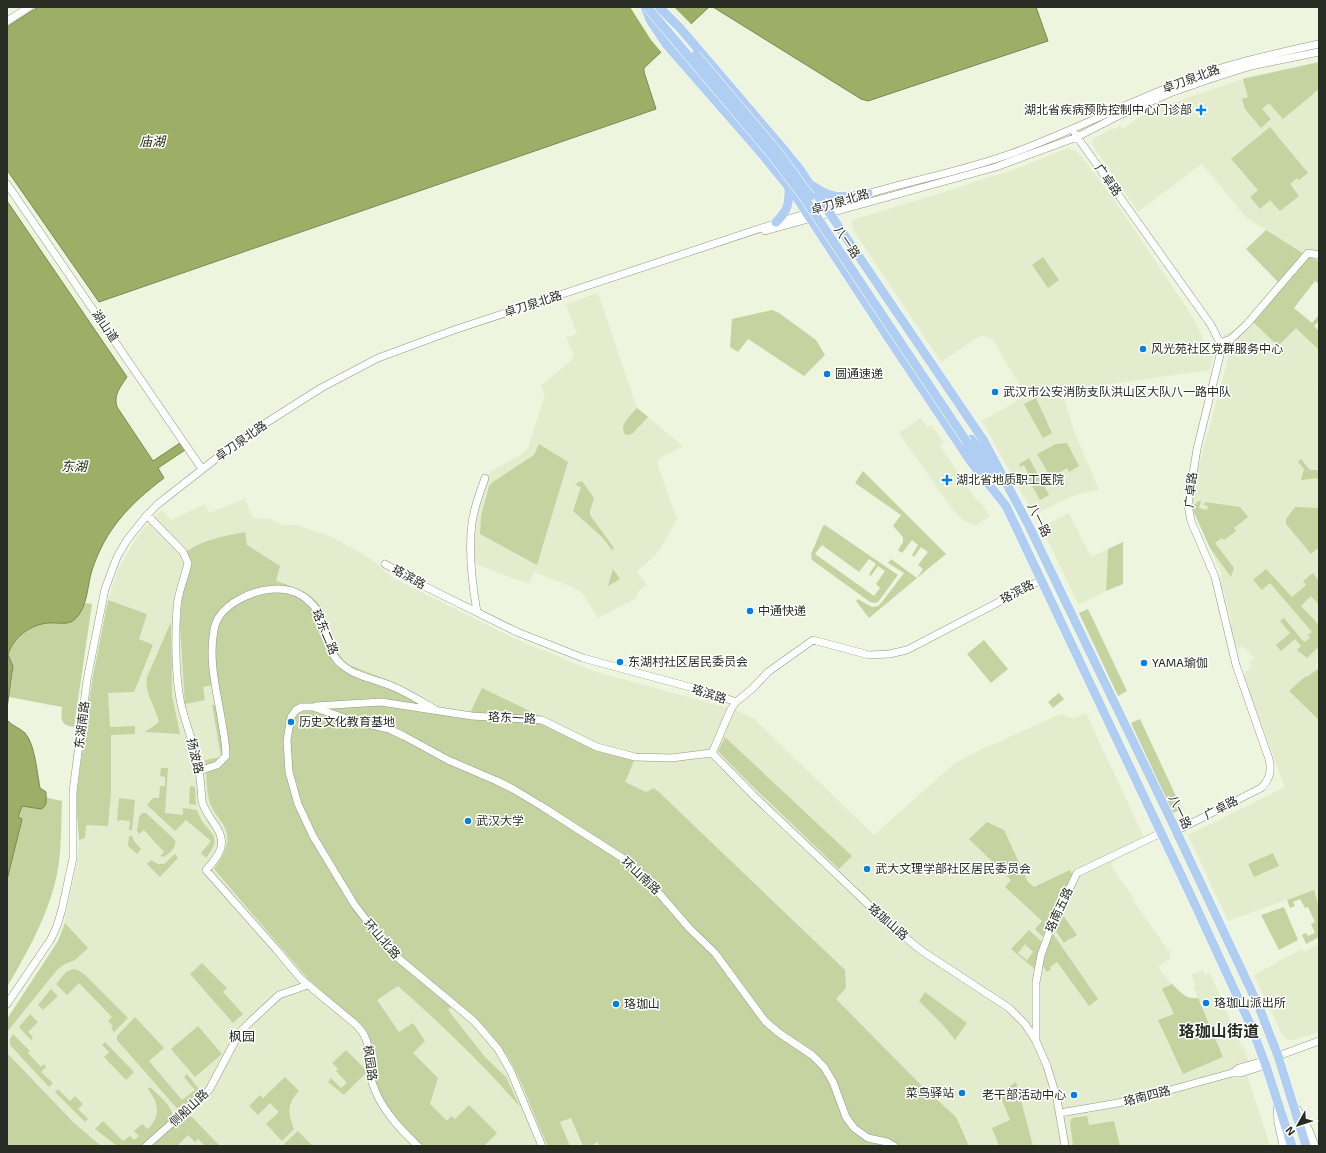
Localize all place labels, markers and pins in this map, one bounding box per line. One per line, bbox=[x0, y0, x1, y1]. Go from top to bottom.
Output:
place label: 湖北省疾病预防控制中心门诊部 bbox=[1024, 102, 1192, 116]
marker: 湖北省疾病预防控制中心门诊部 bbox=[1195, 104, 1207, 116]
place label: 风光苑社区党群服务中心 bbox=[1151, 341, 1283, 355]
marker: 风光苑社区党群服务中心 bbox=[1138, 344, 1148, 354]
place label: 圆通速递 bbox=[835, 366, 883, 380]
marker: 圆通速递 bbox=[822, 369, 832, 379]
place label: 武汉市公安消防支队洪山区大队八一路中队 bbox=[1003, 384, 1231, 398]
marker: 武汉市公安消防支队洪山区大队八一路中队 bbox=[990, 387, 1000, 397]
place label: 湖北省地质职工医院 bbox=[956, 472, 1064, 486]
marker: 湖北省地质职工医院 bbox=[941, 474, 953, 486]
place label: 中通快递 bbox=[758, 603, 806, 617]
marker: 中通快递 bbox=[745, 606, 755, 616]
place label: 东湖村社区居民委员会 bbox=[628, 654, 748, 668]
place label: YAMA瑜伽 bbox=[1152, 655, 1208, 669]
marker: 东湖村社区居民委员会 bbox=[615, 657, 625, 667]
marker: YAMA瑜伽 bbox=[1139, 658, 1149, 668]
place label: 历史文化教育基地 bbox=[299, 714, 395, 728]
marker: 历史文化教育基地 bbox=[286, 717, 296, 727]
place label: 武汉大学 bbox=[476, 813, 524, 827]
marker: 武汉大学 bbox=[463, 816, 473, 826]
place label: 武大文理学部社区居民委员会 bbox=[875, 861, 1031, 875]
marker: 武大文理学部社区居民委员会 bbox=[862, 864, 872, 874]
place label: 珞珈山派出所 bbox=[1214, 995, 1286, 1009]
place label: 珞珈山 bbox=[624, 996, 660, 1010]
marker: 珞珈山派出所 bbox=[1201, 998, 1211, 1008]
marker: 珞珈山 bbox=[611, 999, 621, 1009]
place label: 菜鸟驿站 bbox=[906, 1085, 954, 1099]
place label: 老干部活动中心 bbox=[982, 1087, 1066, 1101]
marker: 菜鸟驿站 bbox=[957, 1088, 967, 1098]
marker: 老干部活动中心 bbox=[1069, 1090, 1079, 1100]

